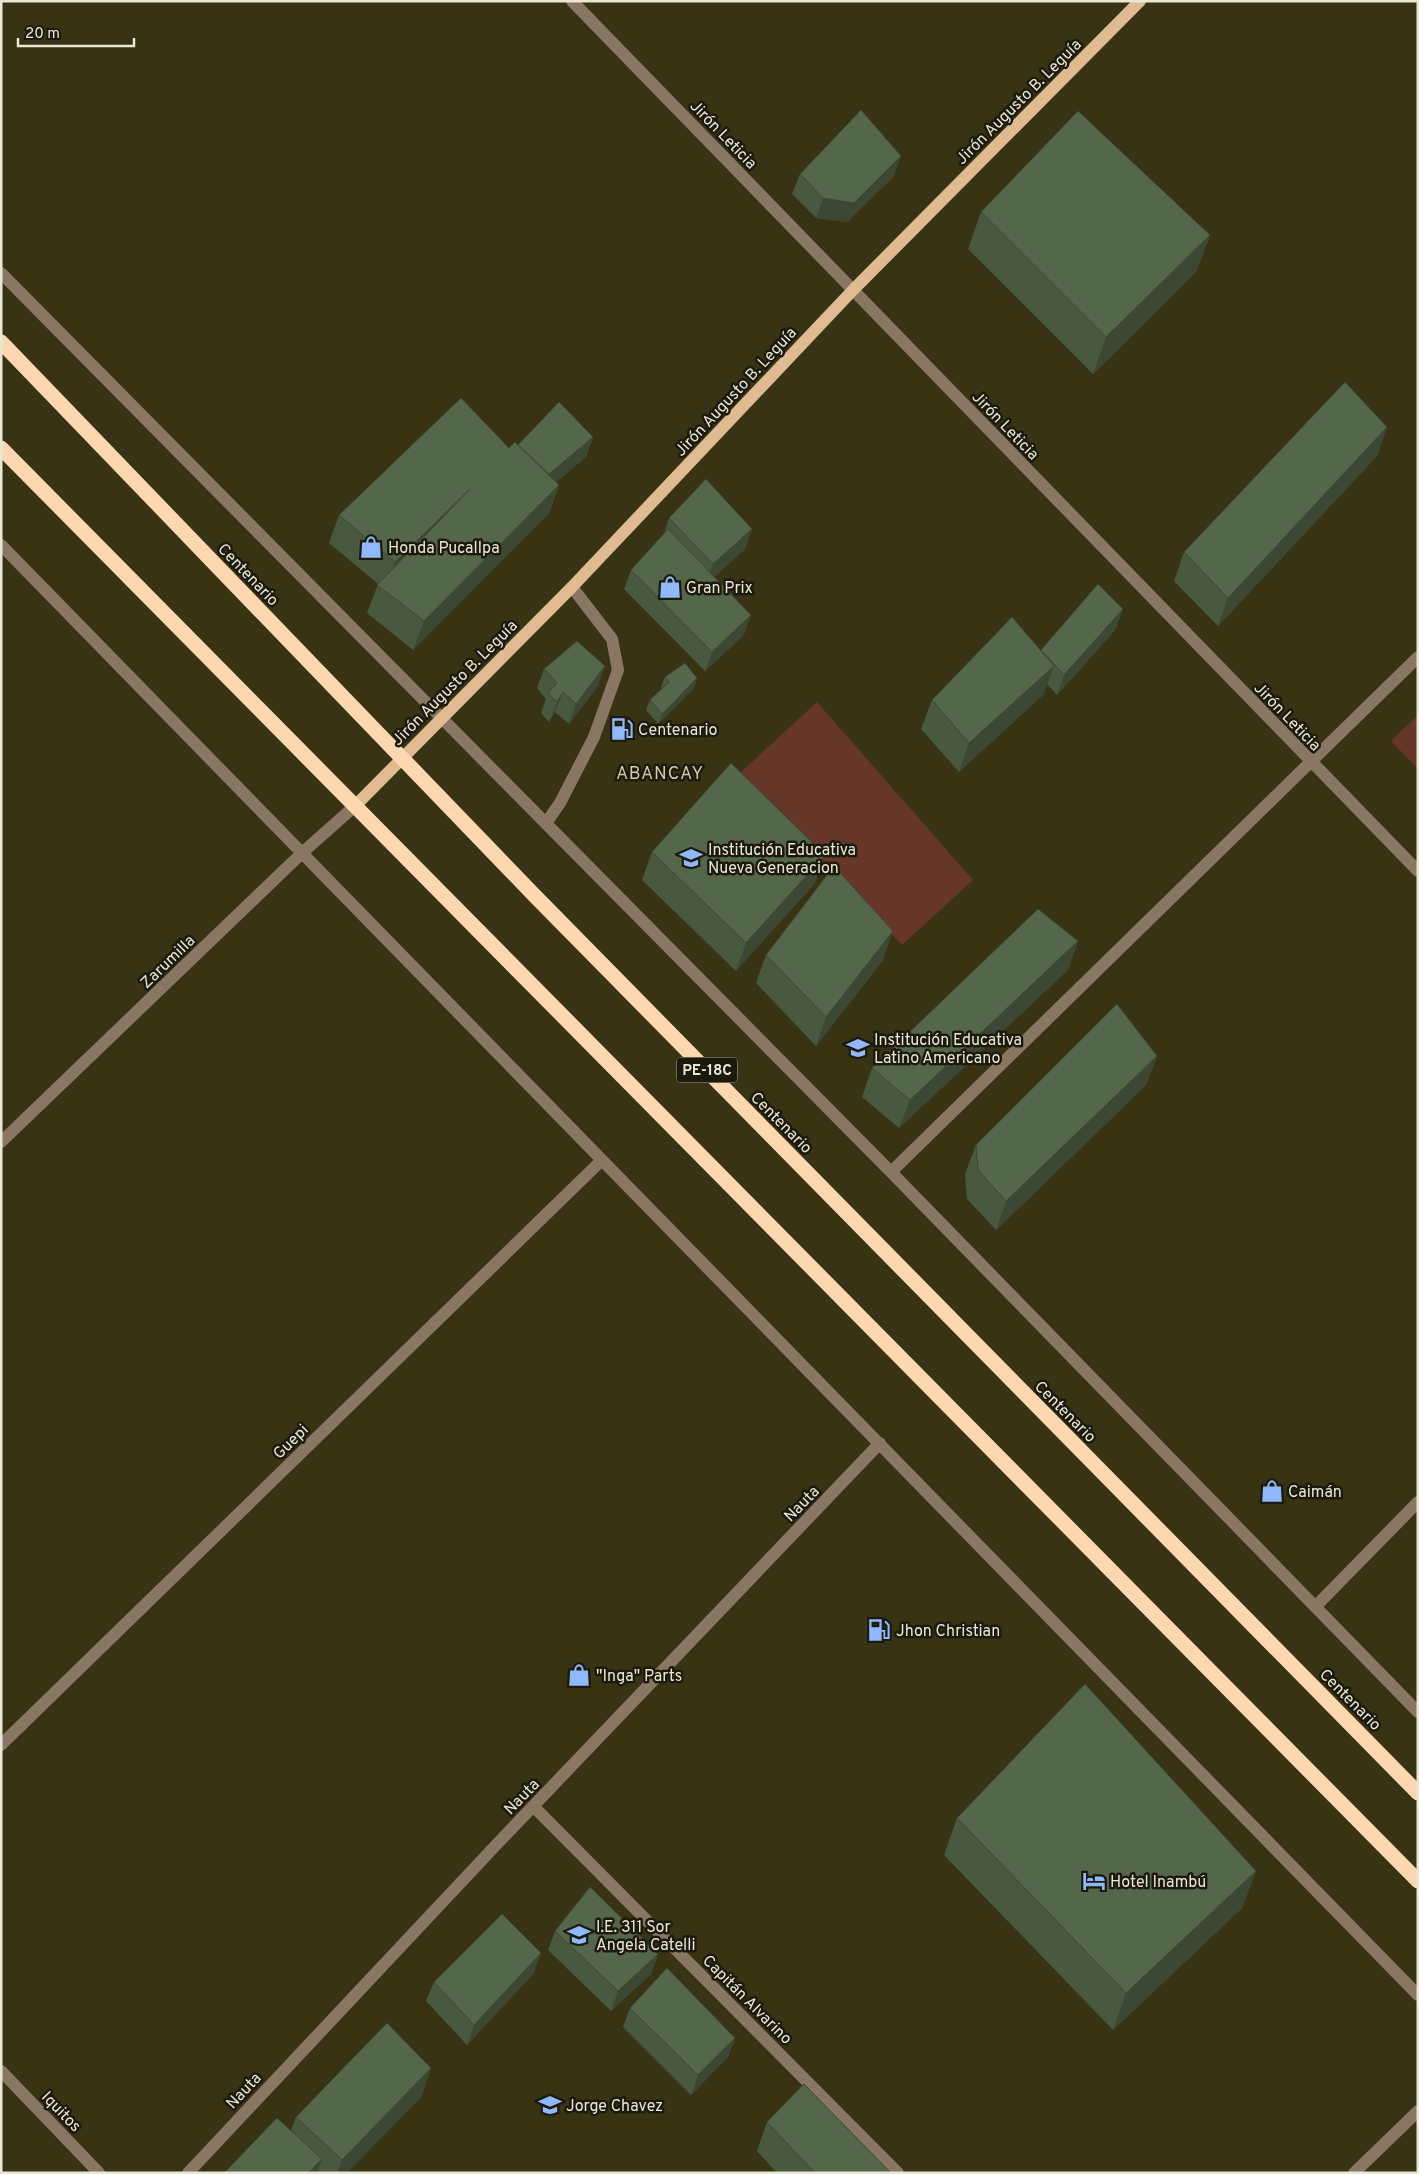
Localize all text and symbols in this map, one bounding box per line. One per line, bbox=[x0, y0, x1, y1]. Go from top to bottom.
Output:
scale bar bbox=[18, 15, 134, 47]
text: 20 m bbox=[25, 25, 60, 44]
street label: Jirón Augusto B. Leguía bbox=[952, 35, 1086, 169]
street label: Jirón Leticia bbox=[685, 97, 760, 174]
street label: Jirón Augusto B. Leguía bbox=[671, 324, 802, 461]
street label: Jirón Leticia bbox=[967, 388, 1042, 465]
shop icon: Honda Pucallpa bbox=[358, 534, 384, 560]
place label: Honda Pucallpa bbox=[388, 539, 500, 559]
street label: Centenario bbox=[213, 540, 282, 611]
shop icon: Gran Prix bbox=[657, 574, 683, 600]
place label: Gran Prix bbox=[686, 579, 753, 599]
street label: Jirón Augusto B. Leguía bbox=[388, 616, 522, 750]
street label: Jirón Leticia bbox=[1249, 679, 1324, 756]
fuel station icon: Centenario bbox=[609, 716, 635, 742]
place label: Centenario bbox=[638, 721, 718, 741]
district label: ABANCAY bbox=[616, 763, 704, 786]
place label: Institución Educativa Nueva Generacion bbox=[708, 841, 856, 879]
school or university icon: Institución Educativa Nueva Generacion bbox=[678, 845, 704, 871]
street label: Zarumilla bbox=[137, 931, 200, 993]
place label: Institución Educativa Latino Americano bbox=[874, 1031, 1022, 1069]
school or university icon: Institución Educativa Latino Americano bbox=[845, 1035, 871, 1061]
road number: PE-18C bbox=[677, 1058, 737, 1082]
street label: Centenario bbox=[745, 1088, 816, 1159]
street label: Centenario bbox=[1029, 1377, 1100, 1448]
street label: Guepi bbox=[269, 1421, 313, 1464]
shop icon: Caimán bbox=[1259, 1478, 1285, 1504]
street label: Nauta bbox=[780, 1482, 824, 1527]
place label: Caimán bbox=[1288, 1483, 1342, 1503]
fuel station icon: Jhon Christian bbox=[866, 1617, 892, 1643]
place label: Jhon Christian bbox=[896, 1622, 1000, 1642]
shop icon: "Inga" Parts bbox=[566, 1662, 592, 1688]
street label: Centenario bbox=[1314, 1665, 1385, 1736]
place label: "Inga" Parts bbox=[596, 1667, 682, 1687]
street label: Nauta bbox=[500, 1775, 544, 1820]
hotel icon: Hotel Inambú bbox=[1081, 1868, 1107, 1894]
place label: Hotel Inambú bbox=[1110, 1873, 1206, 1893]
place label: I.E. 311 Sor Angela Catelli bbox=[596, 1918, 696, 1956]
school or university icon: I.E. 311 Sor Angela Catelli bbox=[566, 1922, 592, 1948]
street label: Capitán Alvarino bbox=[698, 1951, 796, 2049]
street label: Nauta bbox=[223, 2069, 266, 2114]
street label: Iquitos bbox=[36, 2088, 85, 2137]
school or university icon: Jorge Chavez bbox=[537, 2092, 563, 2118]
place label: Jorge Chavez bbox=[566, 2097, 663, 2117]

